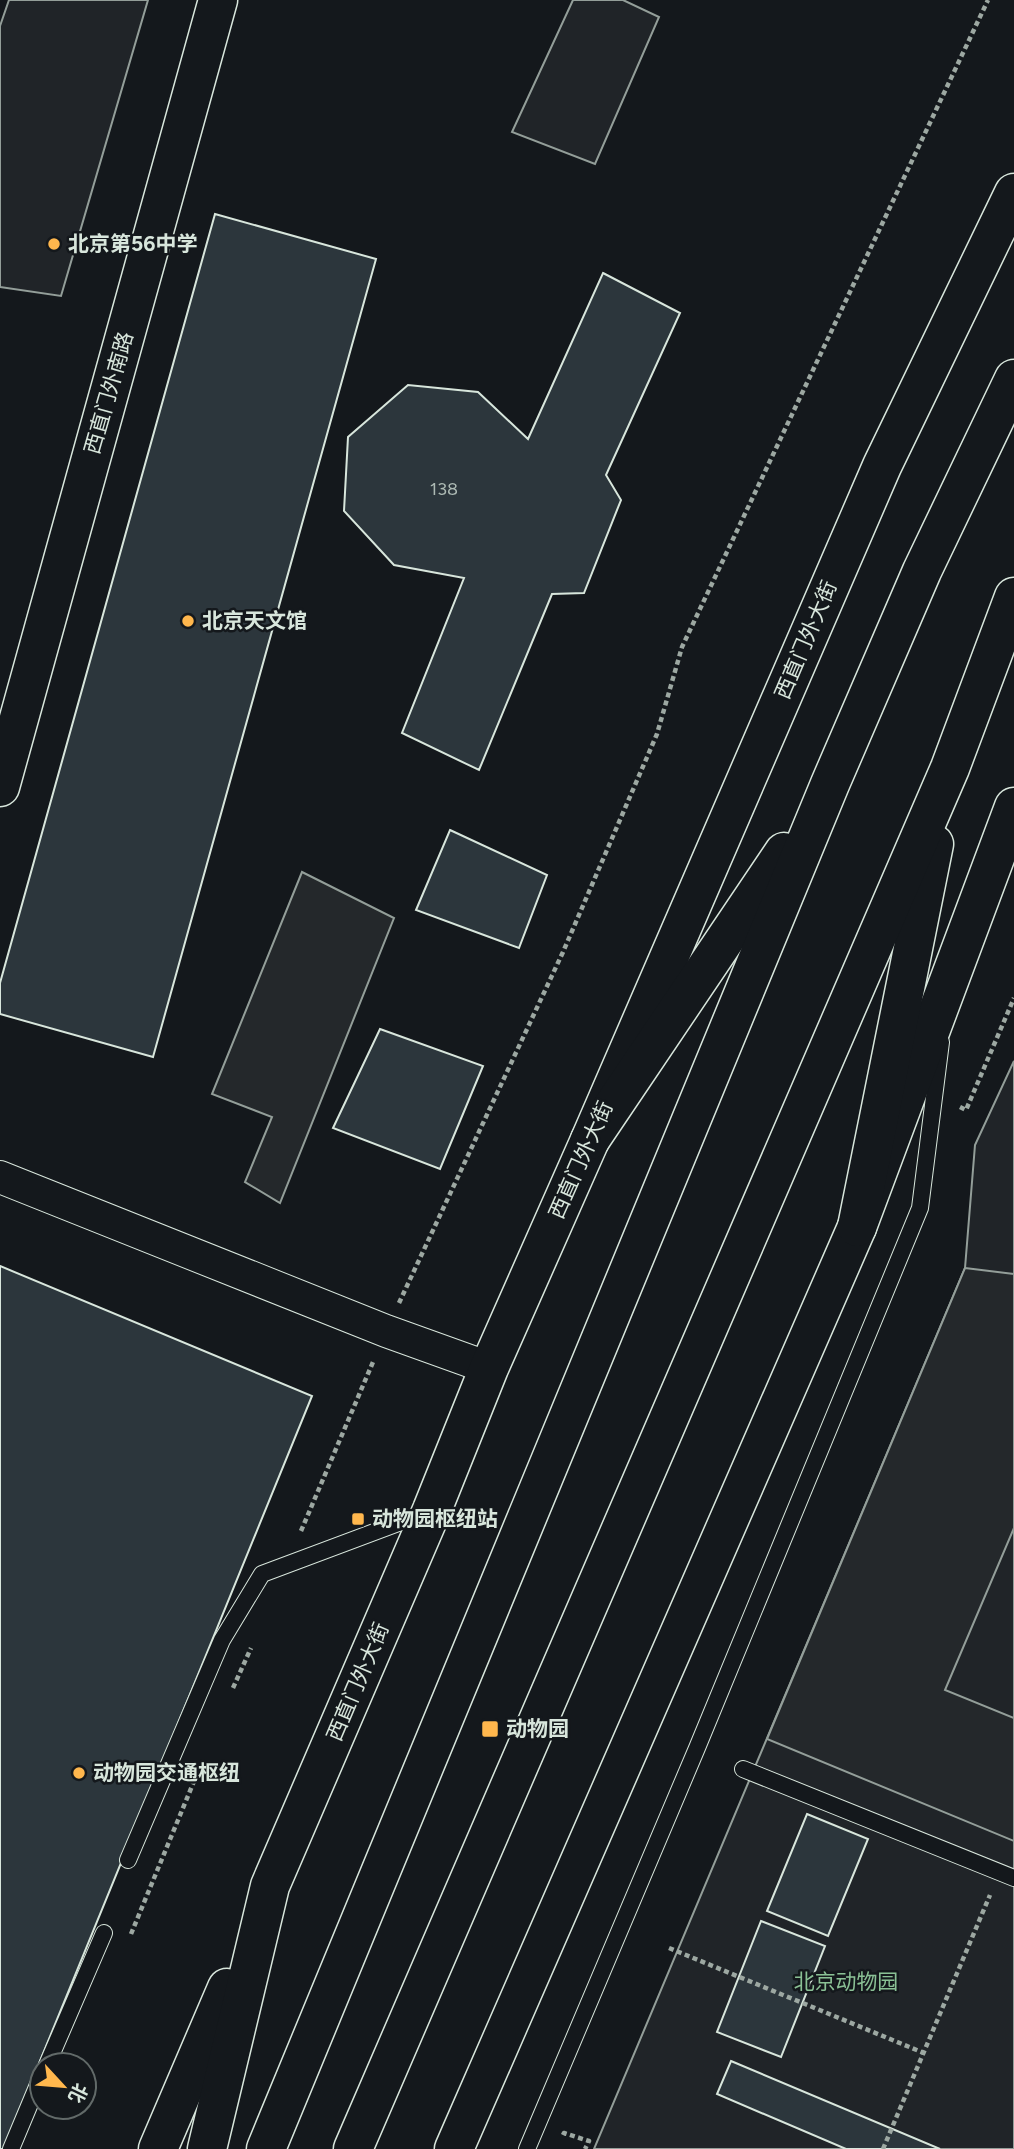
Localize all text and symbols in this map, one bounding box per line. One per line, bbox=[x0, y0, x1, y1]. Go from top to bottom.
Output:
place label: 北京第56中学 bbox=[68, 231, 197, 256]
marker: 北京第56中学 bbox=[46, 236, 62, 252]
street label: 西直门外南路 bbox=[79, 329, 138, 457]
house number: 138 bbox=[430, 478, 458, 500]
street label: 西直门外大街 bbox=[769, 577, 842, 703]
place label: 北京天文馆 bbox=[202, 608, 307, 633]
marker: 北京天文馆 bbox=[180, 613, 196, 629]
street label: 西直门外大街 bbox=[543, 1097, 618, 1222]
place label: 动物园枢纽站 bbox=[372, 1506, 498, 1531]
marker: 动物园枢纽站 bbox=[350, 1511, 366, 1527]
street label: 西直门外大街 bbox=[321, 1619, 394, 1745]
place label: 动物园 bbox=[506, 1716, 569, 1741]
marker: 动物园 bbox=[480, 1719, 500, 1739]
place label: 动物园交通枢纽 bbox=[93, 1760, 240, 1785]
marker: 动物园交通枢纽 bbox=[71, 1765, 87, 1781]
park label: 北京动物园 bbox=[794, 1969, 899, 1994]
north arrow bbox=[28, 2051, 98, 2121]
text: 北 bbox=[63, 2080, 92, 2107]

